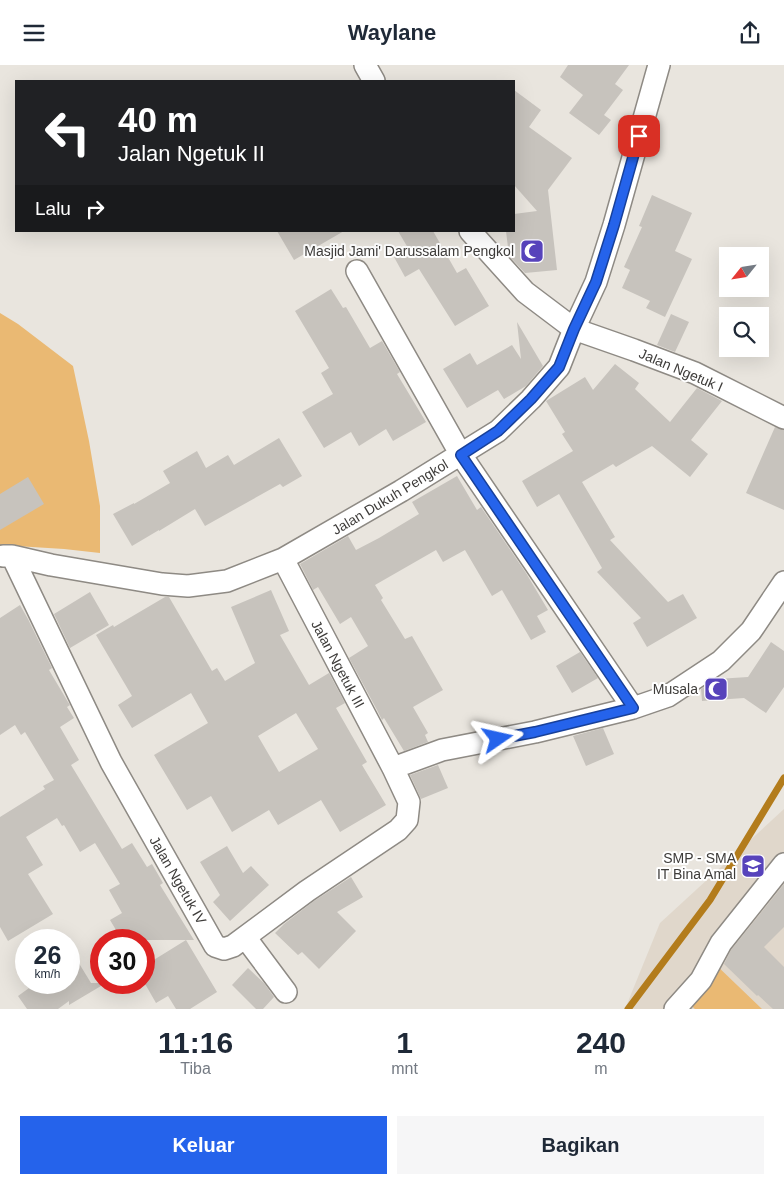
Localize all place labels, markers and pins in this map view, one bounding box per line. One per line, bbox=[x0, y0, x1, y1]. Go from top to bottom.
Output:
pin bbox=[618, 115, 660, 157]
mosque icon: Masjid Jami' Darussalam Pengkol bbox=[519, 238, 545, 264]
place label: Masjid Jami' Darussalam Pengkol bbox=[304, 243, 514, 259]
mosque icon: Musala bbox=[703, 676, 729, 702]
place label: Musala bbox=[653, 681, 698, 697]
place label: SMP - SMA IT Bina Amal bbox=[657, 850, 737, 882]
school or university icon: SMP - SMA IT Bina Amal bbox=[740, 853, 766, 879]

